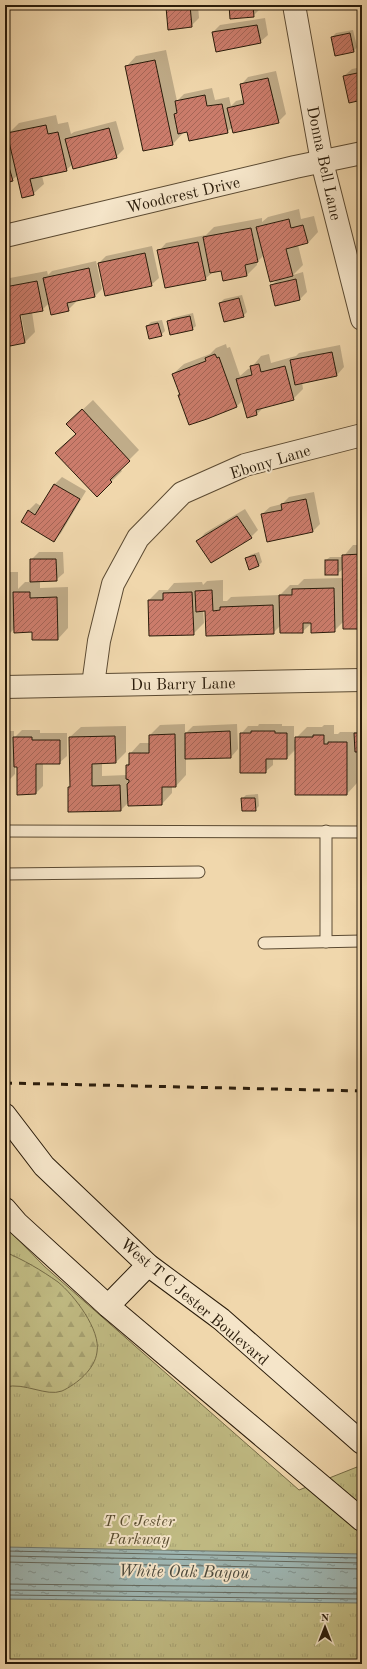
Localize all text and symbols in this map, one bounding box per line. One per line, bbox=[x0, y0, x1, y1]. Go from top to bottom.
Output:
street label: Donna Bell Lane bbox=[303, 105, 343, 222]
street label: Woodcrest Drive bbox=[125, 175, 242, 217]
street label: Ebony Lane bbox=[228, 443, 313, 483]
street label: Du Barry Lane bbox=[130, 676, 236, 694]
street label: West T C Jester Boulevard bbox=[117, 1236, 271, 1369]
park label: T C Jester Parkway bbox=[103, 1514, 176, 1548]
water label: White Oak Bayou bbox=[118, 1563, 250, 1582]
north arrow bbox=[305, 1607, 345, 1647]
text: N bbox=[321, 1613, 330, 1624]

